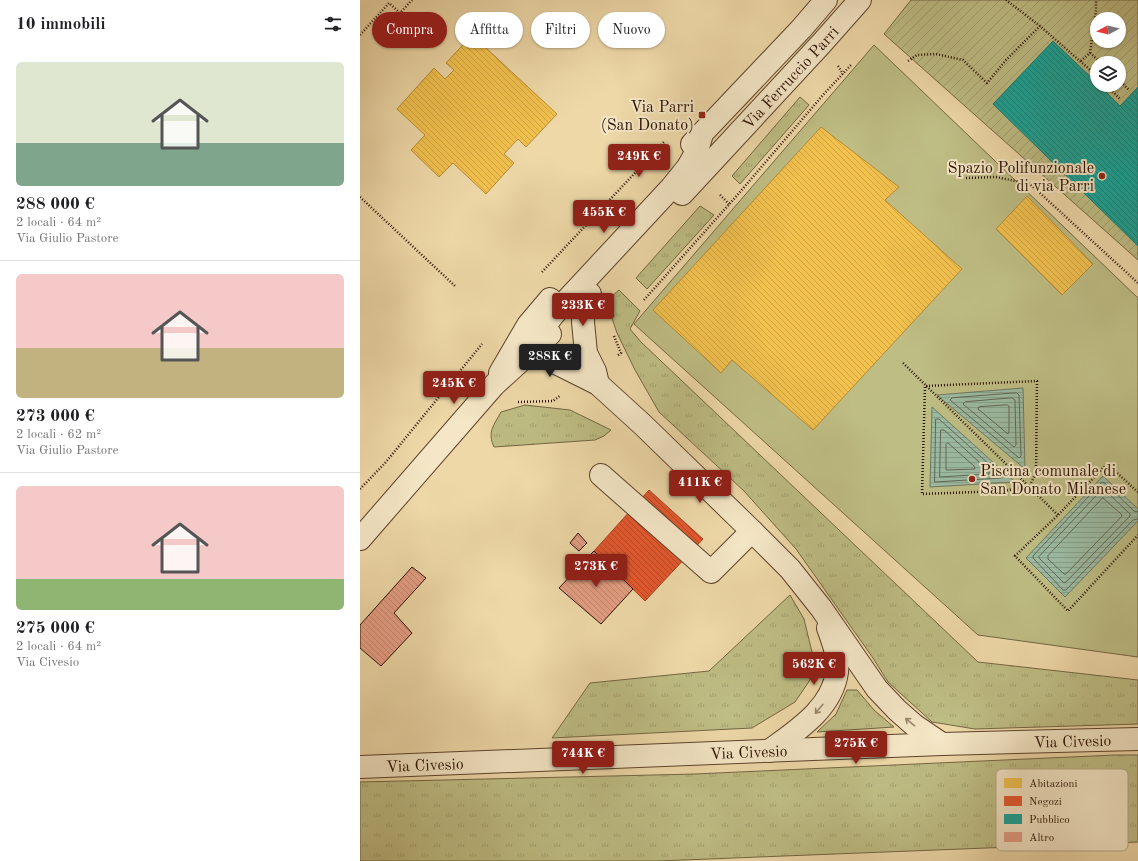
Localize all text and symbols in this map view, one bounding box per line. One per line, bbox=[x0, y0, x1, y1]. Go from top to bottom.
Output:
chip: Compra bbox=[372, 12, 447, 48]
chip: Affitta bbox=[455, 12, 523, 48]
chip: Filtri bbox=[531, 12, 590, 48]
chip: Nuovo bbox=[598, 12, 665, 48]
north arrow bbox=[1090, 12, 1126, 48]
map controls bbox=[1090, 12, 1126, 92]
icon: filters bbox=[322, 13, 344, 35]
text: 10 immobili bbox=[16, 16, 106, 33]
street label: Via Ferruccio Parri bbox=[740, 24, 843, 133]
button: layers bbox=[1090, 56, 1126, 92]
icon: home bbox=[144, 88, 216, 160]
place label: Via Parri (San Donato) bbox=[601, 100, 694, 134]
marker: Via Parri (San Donato) bbox=[697, 110, 707, 120]
pin: 249K € bbox=[606, 144, 672, 178]
text: 249K € bbox=[617, 150, 661, 163]
place label: Spazio Polifunzionale di via Parri bbox=[948, 161, 1094, 195]
marker: Spazio Polifunzionale di via Parri bbox=[1097, 171, 1107, 181]
text: 288 000 € bbox=[16, 196, 95, 213]
pin: 455K € bbox=[571, 200, 637, 234]
text: 455K € bbox=[582, 206, 626, 219]
text: 2 locali · 64 m² bbox=[16, 216, 101, 229]
text: Via Giulio Pastore bbox=[16, 232, 119, 245]
pin: 233K € bbox=[550, 293, 616, 327]
text: 233K € bbox=[561, 299, 605, 312]
icon: home bbox=[144, 300, 216, 372]
pin: 288K € bbox=[517, 344, 583, 378]
text: 288K € bbox=[528, 350, 572, 363]
pin: 245K € bbox=[421, 371, 487, 405]
text: 245K € bbox=[432, 377, 476, 390]
text: 273 000 € bbox=[16, 408, 95, 425]
text: 2 locali · 62 m² bbox=[16, 428, 101, 441]
text: Via Giulio Pastore bbox=[16, 444, 119, 457]
place label: Piscina comunale di San Donato Milanese bbox=[980, 464, 1126, 498]
pin: 411K € bbox=[667, 470, 733, 504]
marker: Piscina comunale di San Donato Milanese bbox=[967, 474, 977, 484]
text: 411K € bbox=[678, 476, 722, 489]
icon: home bbox=[144, 512, 216, 584]
pin: 273K € bbox=[563, 554, 629, 588]
text: 273K € bbox=[574, 560, 618, 573]
text: 275 000 € bbox=[16, 620, 95, 637]
text: 2 locali · 64 m² bbox=[16, 640, 101, 653]
pin: 562K € bbox=[781, 652, 847, 686]
text: Via Civesio bbox=[16, 656, 79, 669]
text: 562K € bbox=[792, 658, 836, 671]
one-way arrow bbox=[814, 704, 823, 715]
one-way arrow bbox=[905, 718, 916, 726]
pin: 275K € bbox=[823, 731, 889, 765]
street label: Via Civesio bbox=[1033, 734, 1112, 752]
text: 275K € bbox=[834, 737, 878, 750]
pin: 744K € bbox=[550, 741, 616, 775]
street label: Via Civesio bbox=[710, 744, 788, 763]
text: 744K € bbox=[561, 747, 605, 760]
street label: Via Civesio bbox=[386, 757, 464, 776]
legend bbox=[996, 769, 1128, 851]
text: Abitazioni bbox=[1029, 779, 1077, 790]
text: Negozi bbox=[1029, 797, 1062, 808]
text: Pubblico bbox=[1029, 815, 1070, 826]
text: Altro bbox=[1029, 833, 1054, 844]

